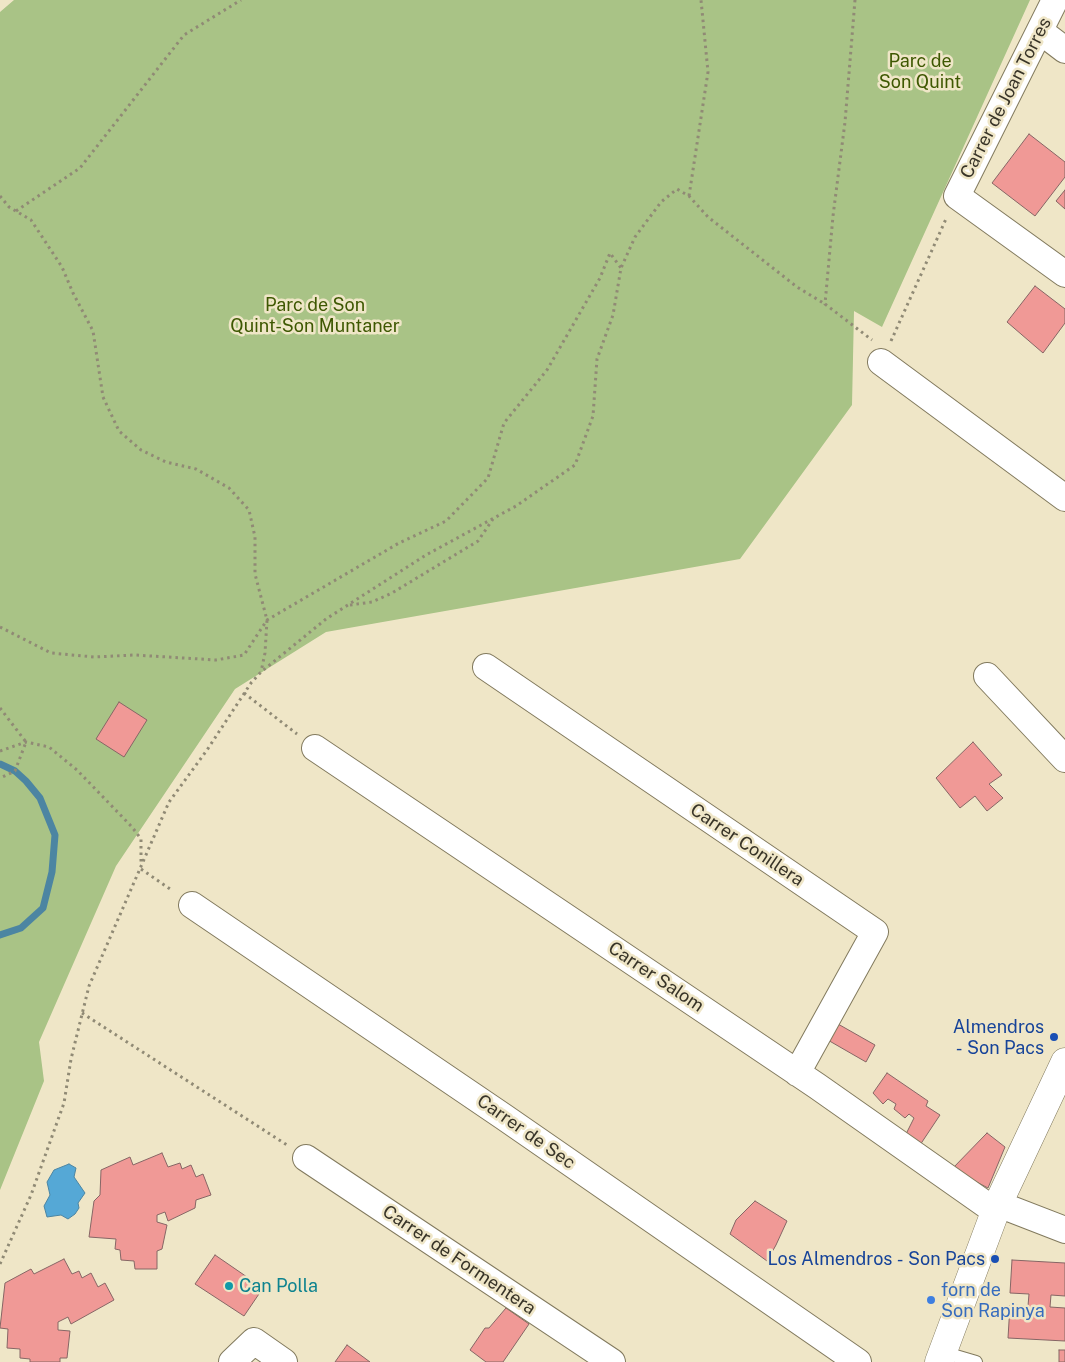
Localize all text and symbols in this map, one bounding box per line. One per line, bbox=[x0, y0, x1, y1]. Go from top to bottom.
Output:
street label: Carrer de Joan Torres bbox=[956, 14, 1056, 182]
park label: Parc de Son Quint bbox=[879, 50, 961, 92]
park label: Parc de Son Quint-Son Muntaner bbox=[230, 294, 400, 336]
street label: Carrer Conillera bbox=[686, 799, 808, 891]
street label: Carrer Salom bbox=[604, 937, 708, 1017]
place label: Almendros - Son Pacs bbox=[953, 1016, 1044, 1058]
marker: Almendros - Son Pacs bbox=[1048, 1031, 1060, 1043]
street label: Carrer de Sec bbox=[473, 1090, 579, 1174]
street label: Carrer de Formentera bbox=[378, 1201, 540, 1319]
place label: Los Almendros - Son Pacs bbox=[767, 1248, 985, 1270]
marker: Los Almendros - Son Pacs bbox=[989, 1253, 1001, 1265]
place label: Can Polla bbox=[239, 1275, 318, 1297]
place label: forn de Son Rapinya bbox=[941, 1279, 1045, 1322]
marker: Can Polla bbox=[223, 1280, 235, 1292]
marker: forn de Son Rapinya bbox=[925, 1294, 937, 1306]

